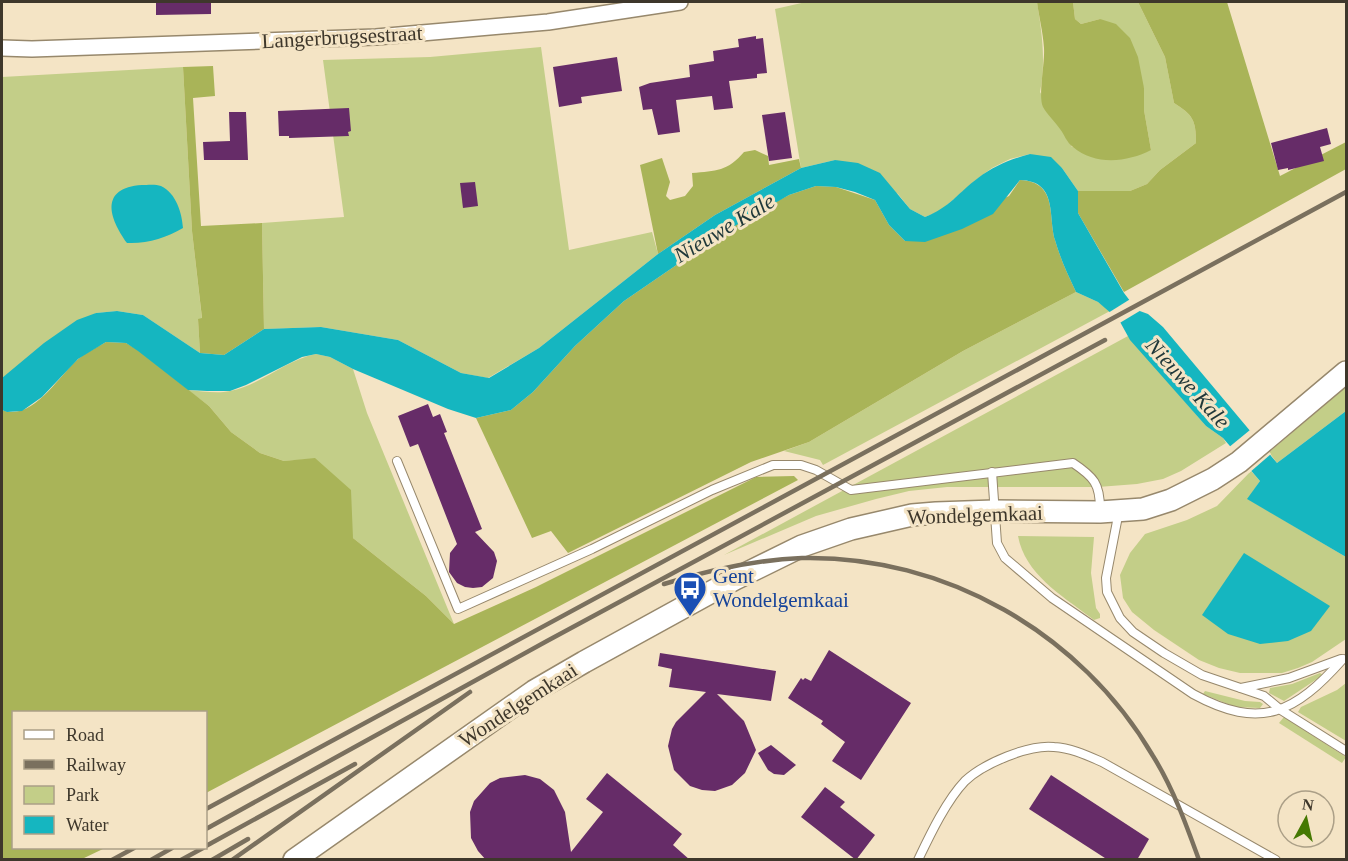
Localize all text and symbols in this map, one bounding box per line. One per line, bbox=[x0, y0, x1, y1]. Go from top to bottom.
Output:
street label: Langerbrugsestraat bbox=[261, 21, 423, 53]
water label: Nieuwe Kale bbox=[668, 188, 779, 268]
water label: Nieuwe Kale bbox=[1140, 332, 1235, 434]
street label: Wondelgemkaai bbox=[907, 501, 1043, 529]
place label: Gent Wondelgemkaai bbox=[713, 564, 849, 612]
bus stop icon: Gent Wondelgemkaai bbox=[672, 570, 708, 617]
street label: Wondelgemkaai bbox=[454, 658, 582, 752]
legend bbox=[12, 711, 207, 849]
text: Road bbox=[66, 725, 104, 745]
text: Railway bbox=[66, 755, 126, 775]
text: Park bbox=[66, 785, 99, 805]
north arrow bbox=[1276, 789, 1336, 849]
text: N bbox=[1301, 795, 1315, 814]
text: Water bbox=[66, 815, 109, 835]

